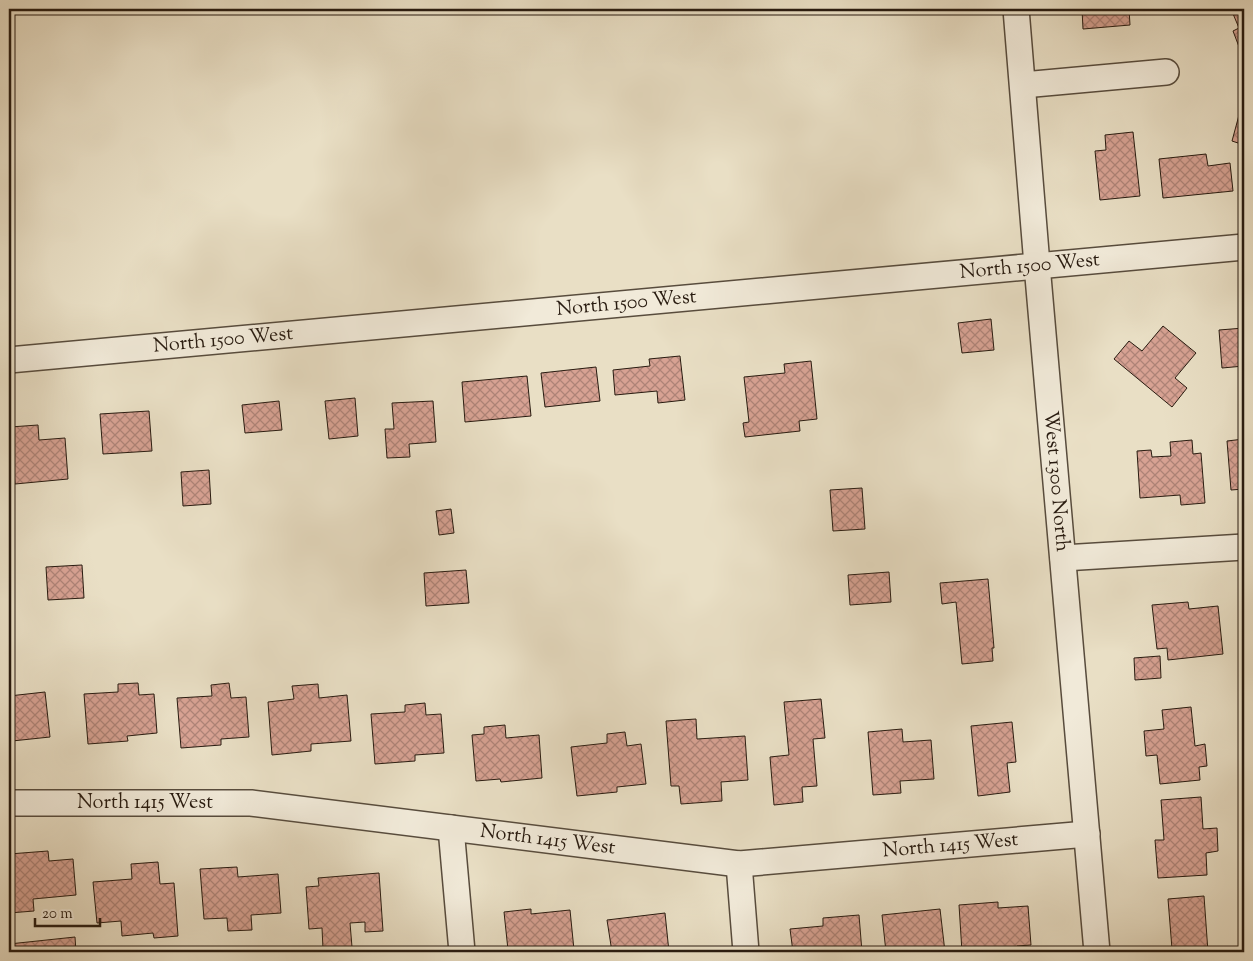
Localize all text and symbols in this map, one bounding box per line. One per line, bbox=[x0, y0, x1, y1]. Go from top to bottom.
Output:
street label: North 1500 West bbox=[958, 246, 1101, 287]
street label: North 1500 West bbox=[555, 283, 698, 324]
street label: North 1500 West bbox=[152, 320, 295, 361]
street label: West 1300 North bbox=[1035, 410, 1077, 553]
street label: North 1415 West bbox=[77, 789, 213, 818]
street label: North 1415 West bbox=[478, 817, 617, 863]
street label: North 1415 West bbox=[881, 825, 1020, 866]
scale bar bbox=[35, 896, 100, 928]
text: 20 m bbox=[42, 904, 73, 925]

